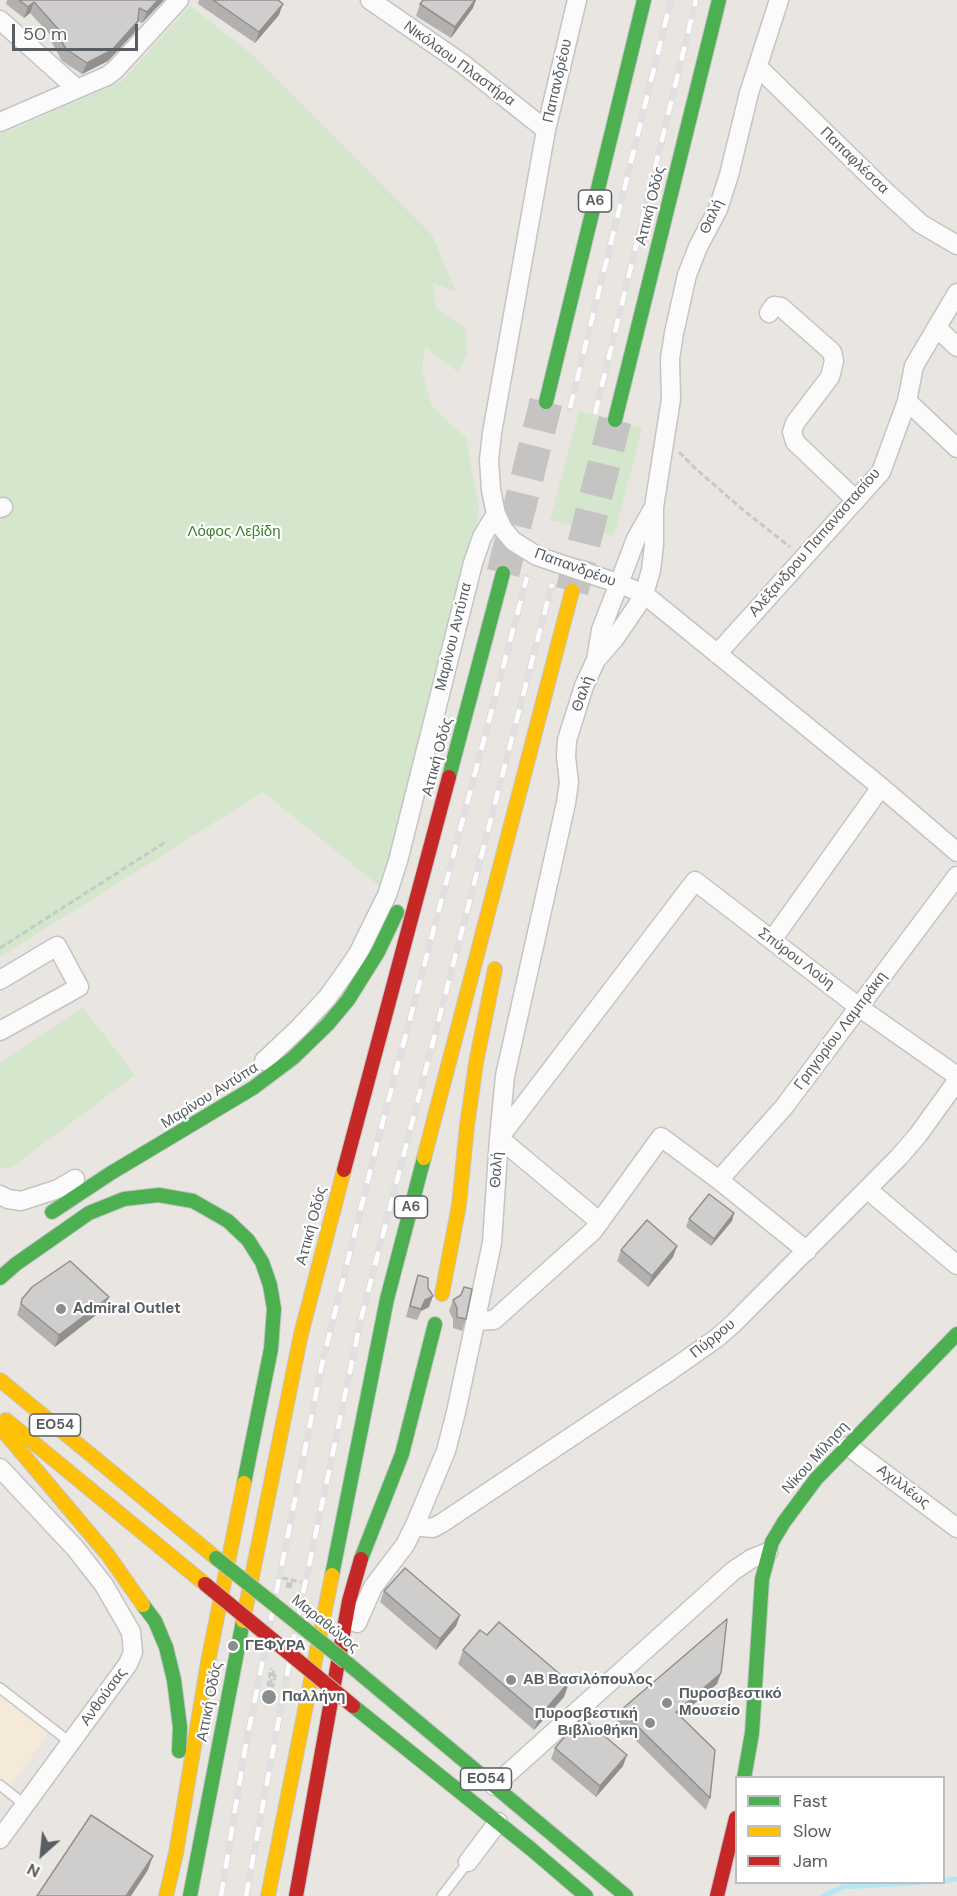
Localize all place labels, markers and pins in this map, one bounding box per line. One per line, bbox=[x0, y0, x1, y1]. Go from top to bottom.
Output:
place label: Admiral Outlet bbox=[73, 1300, 181, 1318]
marker: Admiral Outlet bbox=[54, 1302, 68, 1316]
place label: ΓΕΦΥΡΑ bbox=[245, 1637, 306, 1655]
marker: ΓΕΦΥΡΑ bbox=[226, 1639, 240, 1653]
place label: ΑΒ Βασιλόπουλος bbox=[523, 1671, 653, 1689]
marker: ΑΒ Βασιλόπουλος bbox=[504, 1673, 518, 1687]
place label: Πυροσβεστικό Μουσείο bbox=[679, 1685, 782, 1720]
marker: Παλλήνη bbox=[260, 1688, 278, 1706]
place label: Παλλήνη bbox=[282, 1688, 345, 1706]
marker: Πυροσβεστικό Μουσείο bbox=[660, 1696, 674, 1710]
place label: Πυροσβεστική Βιβλιοθήκη bbox=[535, 1705, 638, 1740]
marker: Πυροσβεστική Βιβλιοθήκη bbox=[643, 1716, 657, 1730]

